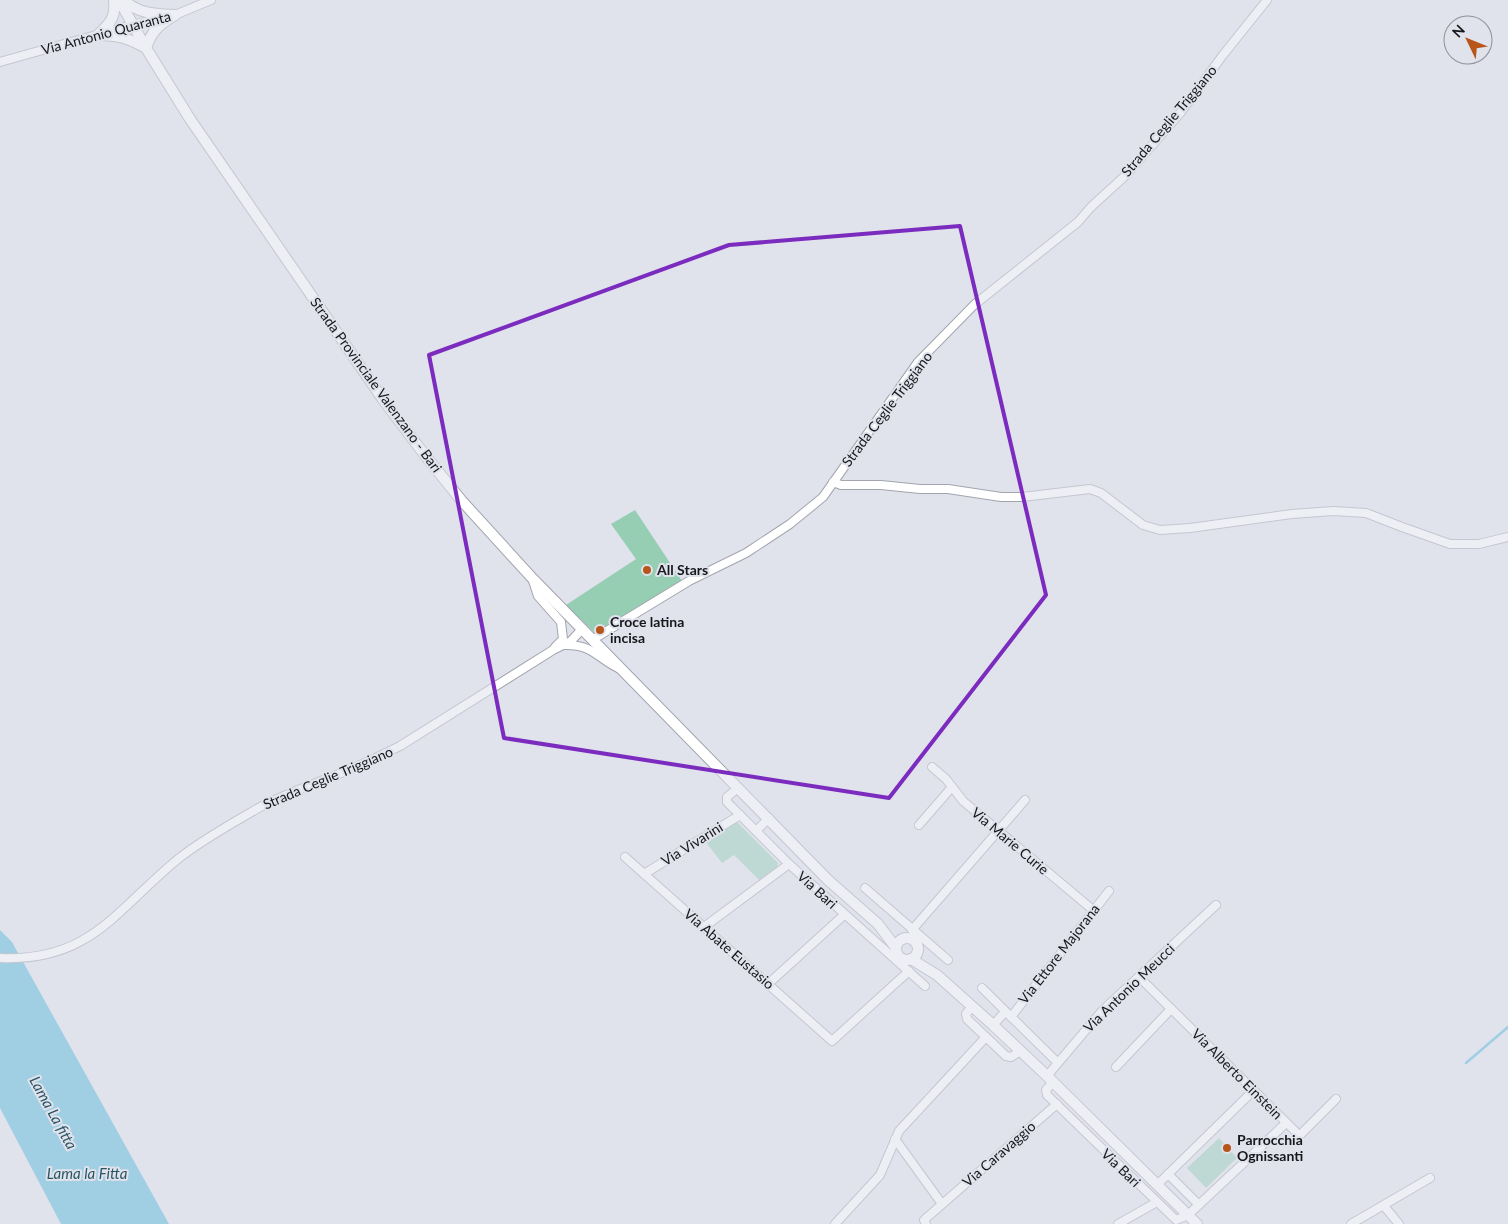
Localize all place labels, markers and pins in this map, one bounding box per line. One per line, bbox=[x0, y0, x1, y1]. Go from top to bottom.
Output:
place label: All Stars bbox=[656, 561, 708, 578]
marker: All Stars bbox=[641, 564, 653, 576]
place label: Croce latina incisa bbox=[610, 613, 684, 646]
marker: Croce latina incisa bbox=[594, 624, 606, 636]
place label: Parrocchia Ognissanti bbox=[1237, 1131, 1303, 1164]
marker: Parrocchia Ognissanti bbox=[1221, 1142, 1233, 1154]

